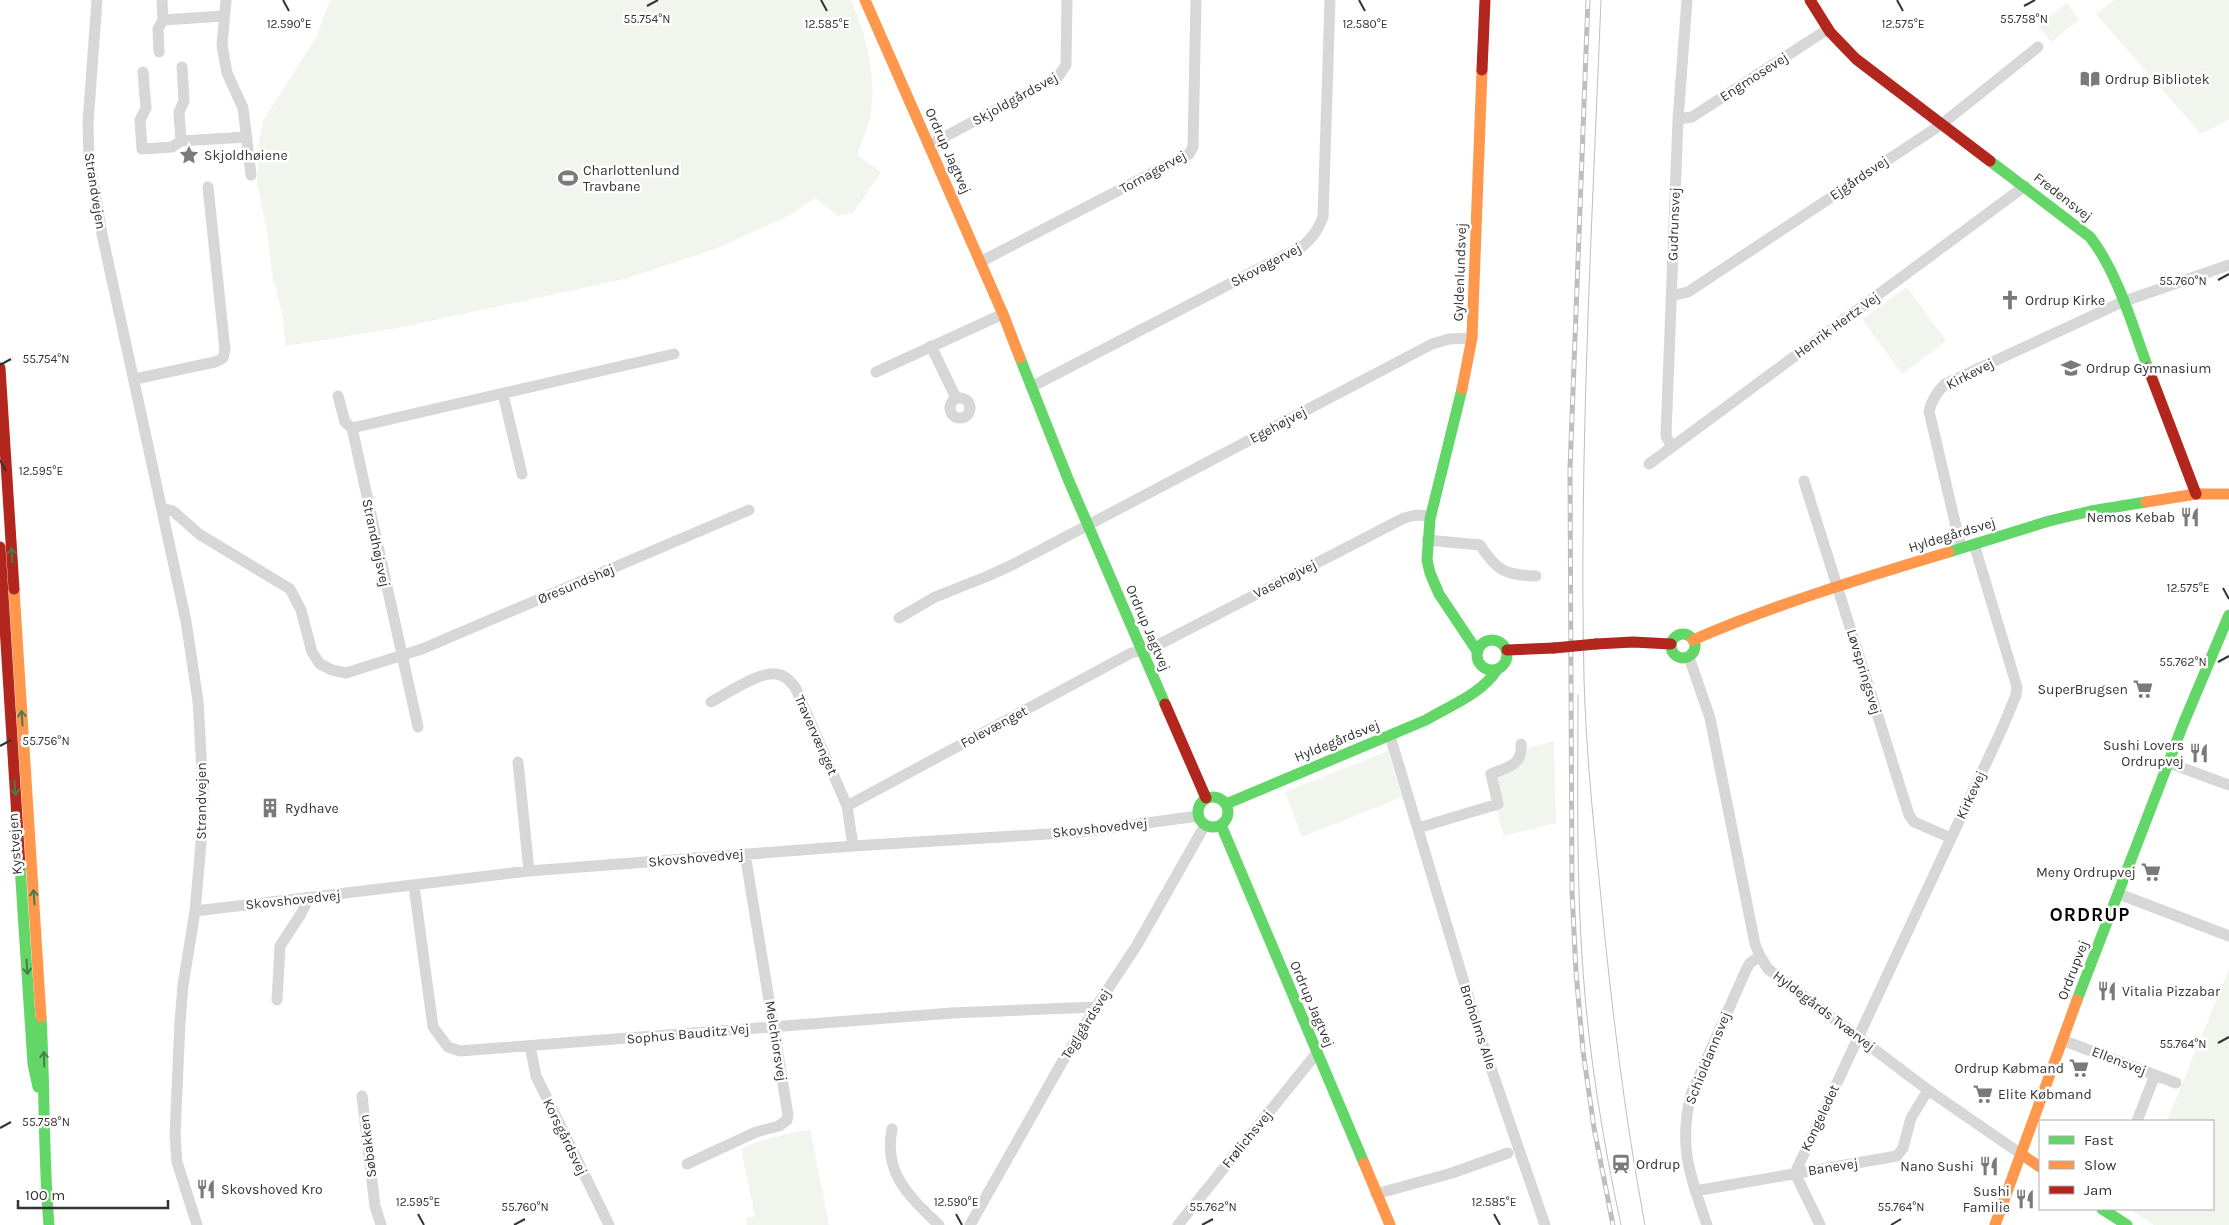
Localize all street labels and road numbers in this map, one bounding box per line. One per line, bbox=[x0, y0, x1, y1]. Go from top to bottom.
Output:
street label: Engmosevej bbox=[1717, 49, 1791, 105]
street label: Skjoldgårdsvej bbox=[969, 68, 1061, 130]
street label: Ordrup Jagtvej bbox=[921, 105, 975, 197]
street label: Tornagervej bbox=[1117, 147, 1189, 197]
street label: Strandvejen bbox=[81, 151, 109, 231]
street label: Ejgårdsvej bbox=[1826, 152, 1892, 204]
street label: Fredensvej bbox=[2030, 169, 2096, 225]
street label: Gudrunsvej bbox=[1664, 187, 1684, 261]
street label: Gyldenlundsvej bbox=[1450, 222, 1470, 322]
street label: Skovagervej bbox=[1228, 239, 1304, 291]
street label: Henrik Hertz Vej bbox=[1791, 288, 1883, 362]
street label: Kirkevej bbox=[1943, 355, 1997, 393]
street label: Egehøjvej bbox=[1247, 403, 1309, 447]
street label: Strandhøjsvej bbox=[358, 497, 394, 589]
street label: Hyldegårdsvej bbox=[1906, 514, 1998, 556]
street label: Vasehøjvej bbox=[1250, 556, 1320, 602]
street label: Øresundshøj bbox=[535, 560, 617, 608]
street label: Ordrup Jagtvej bbox=[1122, 582, 1174, 674]
street label: Løvspringsvej bbox=[1843, 627, 1885, 717]
street label: Travervænget bbox=[791, 692, 841, 778]
street label: Folevænget bbox=[958, 702, 1030, 752]
street label: Hyldegårdsvej bbox=[1292, 716, 1382, 766]
street label: Strandvejen bbox=[193, 762, 210, 840]
street label: Kirkevej bbox=[1952, 768, 1990, 822]
street label: Kystvejen bbox=[4, 813, 26, 875]
street label: Skovshovedvej bbox=[1052, 815, 1148, 841]
street label: Skovshovedvej bbox=[648, 845, 744, 871]
street label: Skovshovedvej bbox=[245, 887, 341, 913]
street label: Ordrupvej bbox=[2054, 938, 2092, 1002]
street label: Ordrup Jagtvej bbox=[1286, 958, 1338, 1050]
street label: Hyldegårds Tværvej bbox=[1770, 967, 1878, 1055]
street label: Broholms Alle bbox=[1456, 982, 1500, 1072]
street label: Teglgårdsvej bbox=[1058, 986, 1114, 1062]
street label: Melchiorsvej bbox=[761, 999, 791, 1083]
street label: Schioldannsvej bbox=[1682, 1009, 1734, 1107]
street label: Sophus Bauditz Vej bbox=[626, 1020, 750, 1048]
street label: Ellensvej bbox=[2089, 1043, 2149, 1079]
street label: Kongeledet bbox=[1797, 1082, 1843, 1154]
street label: Korsgårdsvej bbox=[539, 1096, 591, 1178]
street label: Frølichsvej bbox=[1218, 1107, 1276, 1171]
street label: Søbakken bbox=[356, 1113, 380, 1179]
street label: Banevej bbox=[1807, 1155, 1859, 1179]

